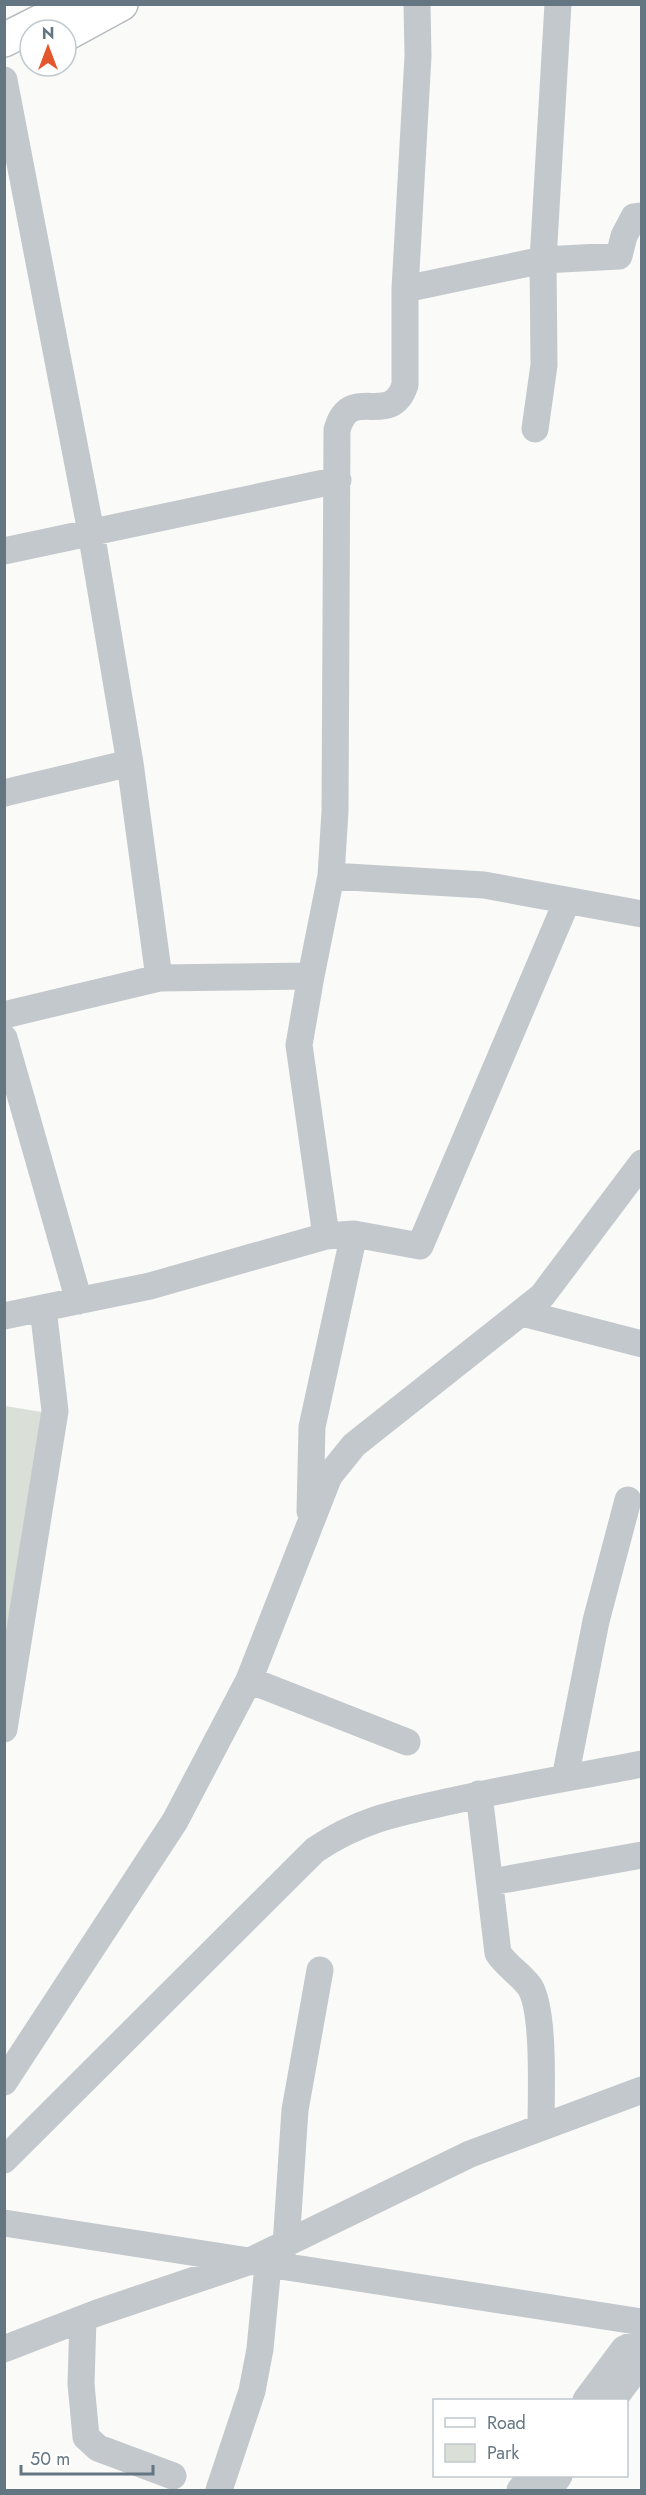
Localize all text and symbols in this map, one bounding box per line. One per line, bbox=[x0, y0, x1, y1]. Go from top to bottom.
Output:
north arrow bbox=[18, 18, 78, 78]
text: N bbox=[42, 22, 54, 45]
legend bbox=[433, 2399, 628, 2477]
text: Road bbox=[487, 2410, 526, 2436]
scale bar bbox=[21, 2438, 153, 2476]
text: Park bbox=[487, 2440, 519, 2466]
text: 50 m bbox=[30, 2446, 70, 2472]

